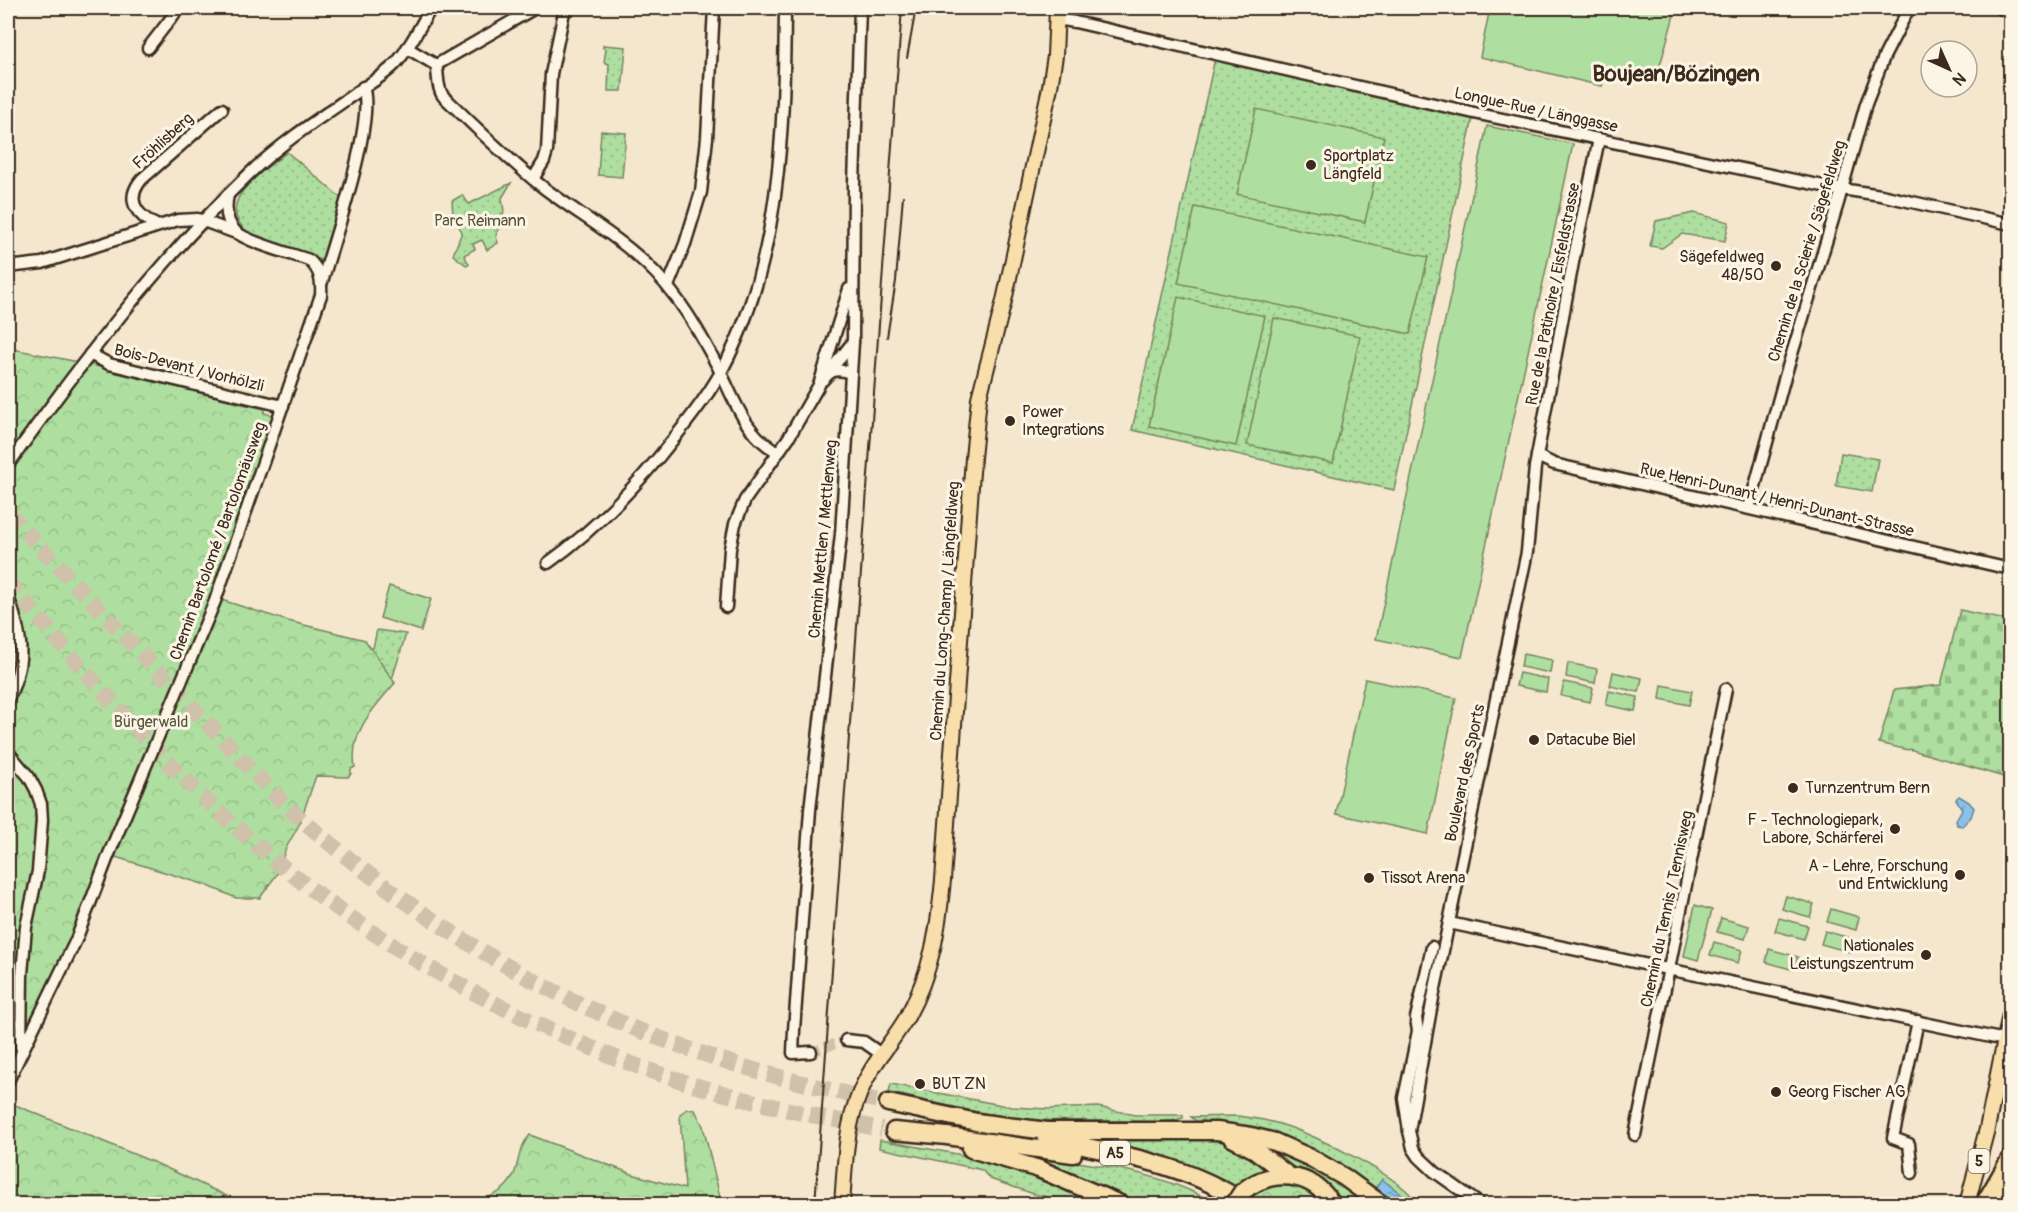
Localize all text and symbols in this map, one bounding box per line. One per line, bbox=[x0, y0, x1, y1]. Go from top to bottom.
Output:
north arrow bbox=[1919, 39, 1979, 99]
district label: Boujean/Bözingen bbox=[1592, 60, 1760, 88]
text: N bbox=[1948, 68, 1970, 90]
street label: Longue-Rue / Länggasse bbox=[1452, 83, 1620, 137]
street label: Fröhlisberg bbox=[128, 109, 198, 173]
street label: Chemin de la Scierie / Sägefeldweg bbox=[1764, 138, 1850, 364]
place label: Sportplatz Längfeld bbox=[1323, 146, 1394, 184]
marker: Sportplatz Längfeld bbox=[1304, 158, 1318, 172]
street label: Rue de la Patinoire / Eisfeldstrasse bbox=[1522, 181, 1584, 407]
park label: Parc Reimann bbox=[434, 211, 526, 231]
place label: Sägefeldweg 48/50 bbox=[1679, 247, 1764, 285]
marker: Sägefeldweg 48/50 bbox=[1769, 259, 1783, 273]
street label: Bois-Devant / Vorhölzli bbox=[112, 340, 266, 396]
place label: Power Integrations bbox=[1022, 402, 1104, 440]
marker: Power Integrations bbox=[1003, 414, 1017, 428]
street label: Chemin Bartolomé / Bartolomäusweg bbox=[166, 419, 270, 663]
street label: Chemin Mettlen / Mettlenweg bbox=[804, 439, 842, 639]
street label: Rue Henri-Dunant / Henri-Dunant-Strasse bbox=[1638, 459, 1916, 541]
street label: Chemin du Long-Champ / Längfeldweg bbox=[926, 481, 964, 741]
street label: Boulevard des Sports bbox=[1441, 702, 1489, 844]
park label: Bürgerwald bbox=[114, 712, 188, 732]
place label: Datacube Biel bbox=[1546, 730, 1636, 750]
marker: Datacube Biel bbox=[1527, 733, 1541, 747]
place label: Turnzentrum Bern bbox=[1805, 778, 1930, 798]
marker: Turnzentrum Bern bbox=[1786, 781, 1800, 795]
street label: Chemin du Tennis / Tennisweg bbox=[1636, 809, 1698, 1009]
place label: F - Technologiepark, Labore, Schärferei bbox=[1748, 810, 1883, 848]
marker: F - Technologiepark, Labore, Schärferei bbox=[1888, 822, 1902, 836]
place label: A - Lehre, Forschung und Entwicklung bbox=[1808, 856, 1948, 894]
place label: Tissot Arena bbox=[1381, 868, 1465, 888]
marker: A - Lehre, Forschung und Entwicklung bbox=[1953, 868, 1967, 882]
marker: Tissot Arena bbox=[1362, 871, 1376, 885]
place label: Nationales Leistungszentrum bbox=[1790, 936, 1914, 974]
marker: Nationales Leistungszentrum bbox=[1919, 948, 1933, 962]
place label: BUT ZN bbox=[932, 1074, 986, 1094]
marker: BUT ZN bbox=[913, 1077, 927, 1091]
place label: Georg Fischer AG bbox=[1788, 1082, 1906, 1102]
marker: Georg Fischer AG bbox=[1769, 1085, 1783, 1099]
road number: A5 bbox=[1100, 1141, 1130, 1165]
road number: 5 bbox=[1968, 1149, 1990, 1173]

